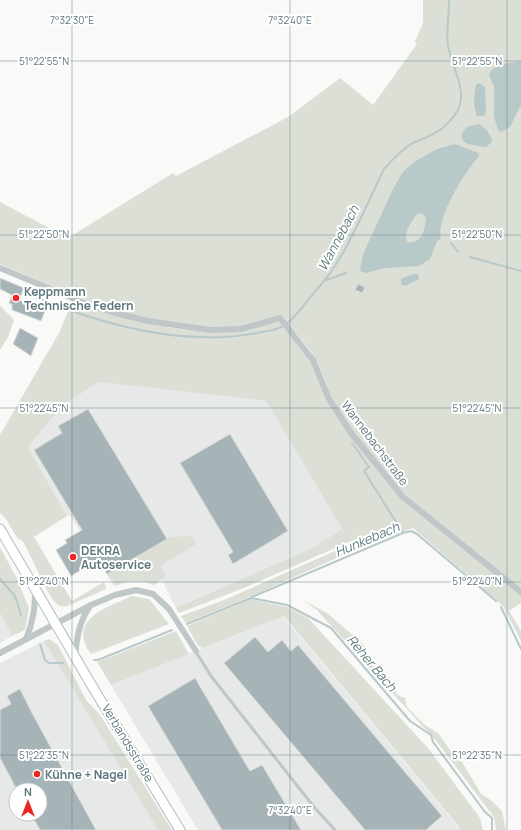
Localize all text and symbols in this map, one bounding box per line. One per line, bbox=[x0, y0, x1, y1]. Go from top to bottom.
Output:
text: 7°32'30"E bbox=[50, 13, 94, 27]
text: 7°32'40"E bbox=[268, 13, 312, 27]
text: 51°22'55"N bbox=[19, 54, 69, 68]
text: 51°22'55"N bbox=[452, 54, 502, 68]
water label: Wannebach bbox=[313, 201, 363, 274]
text: 51°22'50"N bbox=[19, 227, 69, 241]
text: 51°22'50"N bbox=[452, 227, 502, 241]
place label: Keppmann Technische Federn bbox=[24, 283, 134, 314]
marker: Keppmann Technische Federn bbox=[11, 293, 21, 303]
street label: Wannebachstraße bbox=[337, 397, 413, 489]
text: 51°22'45"N bbox=[20, 401, 69, 415]
text: 51°22'45"N bbox=[453, 401, 502, 415]
water label: Hunkebach bbox=[332, 517, 403, 561]
place label: DEKRA Autoservice bbox=[81, 542, 151, 573]
marker: DEKRA Autoservice bbox=[68, 552, 78, 562]
text: 51°22'40"N bbox=[19, 574, 69, 588]
text: 51°22'40"N bbox=[452, 574, 502, 588]
water label: Reher Bach bbox=[343, 631, 402, 696]
street label: Verbandsstraße bbox=[98, 701, 158, 785]
text: 51°22'35"N bbox=[19, 748, 69, 762]
text: 51°22'35"N bbox=[452, 748, 502, 762]
place label: Kühne + Nagel bbox=[45, 766, 127, 783]
marker: Kühne + Nagel bbox=[32, 769, 42, 779]
north arrow bbox=[8, 782, 48, 822]
text: N bbox=[24, 784, 32, 799]
text: 7°32'40"E bbox=[268, 803, 312, 817]

